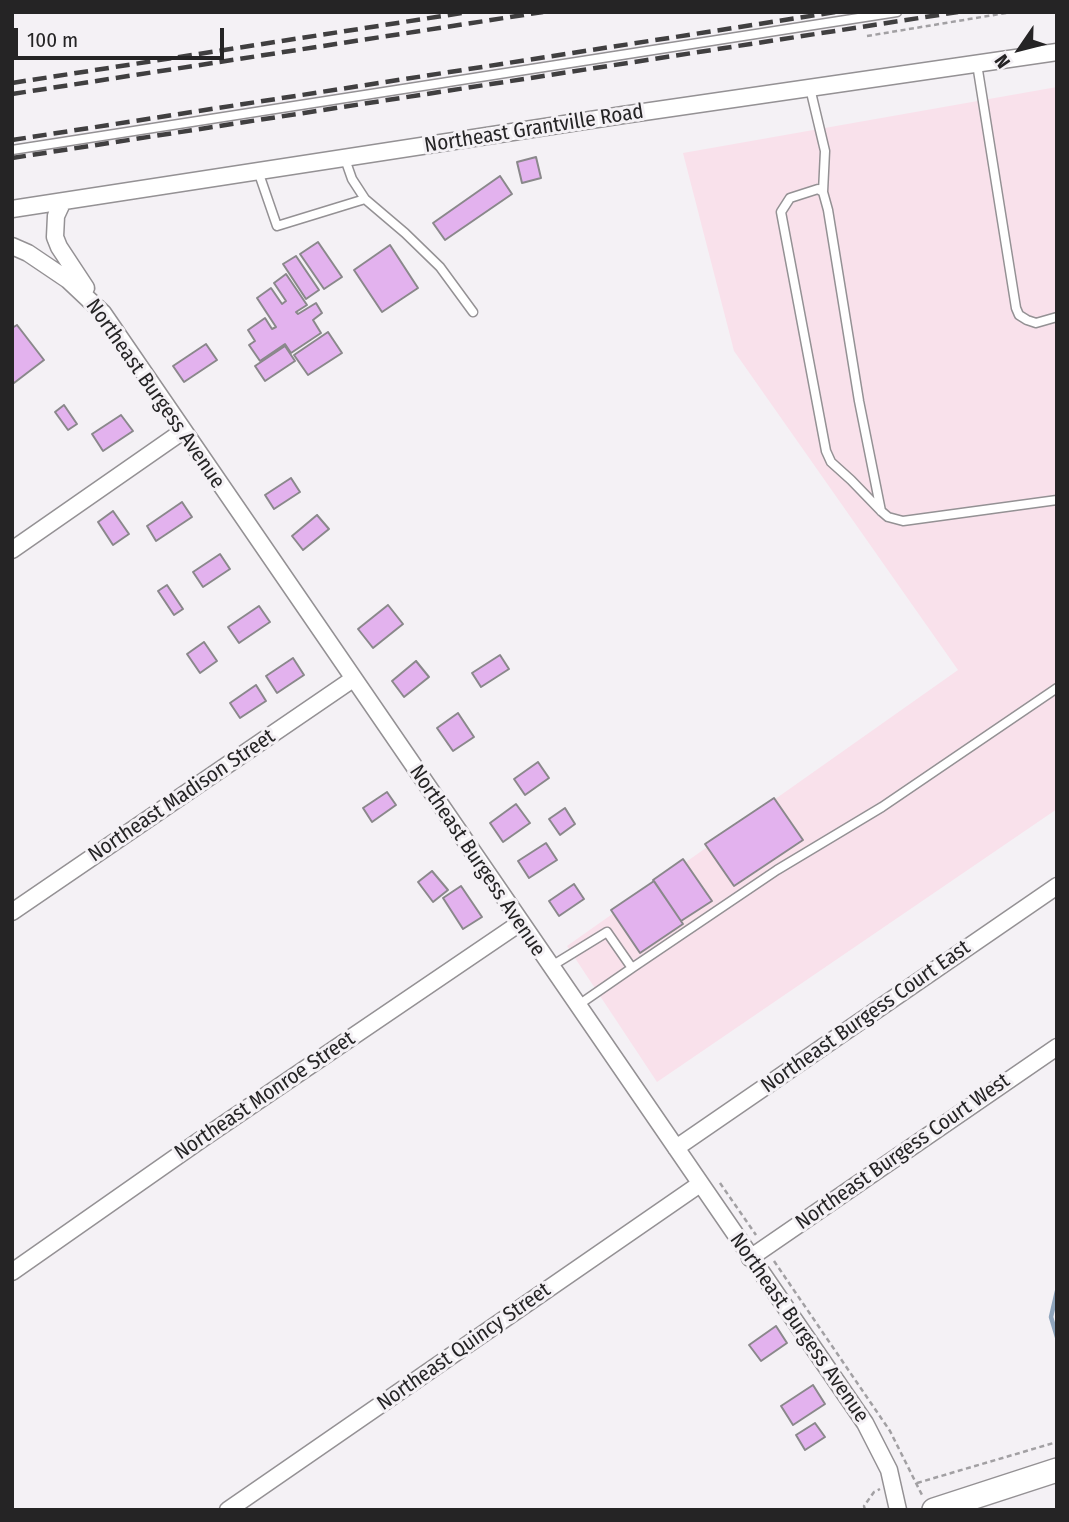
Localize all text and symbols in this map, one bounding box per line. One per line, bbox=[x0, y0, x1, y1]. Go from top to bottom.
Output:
scale bar bbox=[18, 14, 228, 58]
north arrow bbox=[985, 14, 1055, 84]
text: 100 m bbox=[27, 27, 78, 53]
text: N bbox=[990, 50, 1015, 73]
street label: Northeast Grantville Road bbox=[423, 99, 645, 159]
street label: Northeast Burgess Avenue bbox=[80, 294, 230, 494]
street label: Northeast Madison Street bbox=[84, 724, 280, 868]
street label: Northeast Burgess Avenue bbox=[404, 761, 550, 961]
street label: Northeast Burgess Court East bbox=[757, 935, 975, 1099]
street label: Northeast Monroe Street bbox=[170, 1026, 360, 1166]
street label: Northeast Burgess Court West bbox=[791, 1068, 1015, 1236]
street label: Northeast Burgess Avenue bbox=[724, 1228, 874, 1428]
street label: Northeast Quincy Street bbox=[373, 1278, 555, 1416]

